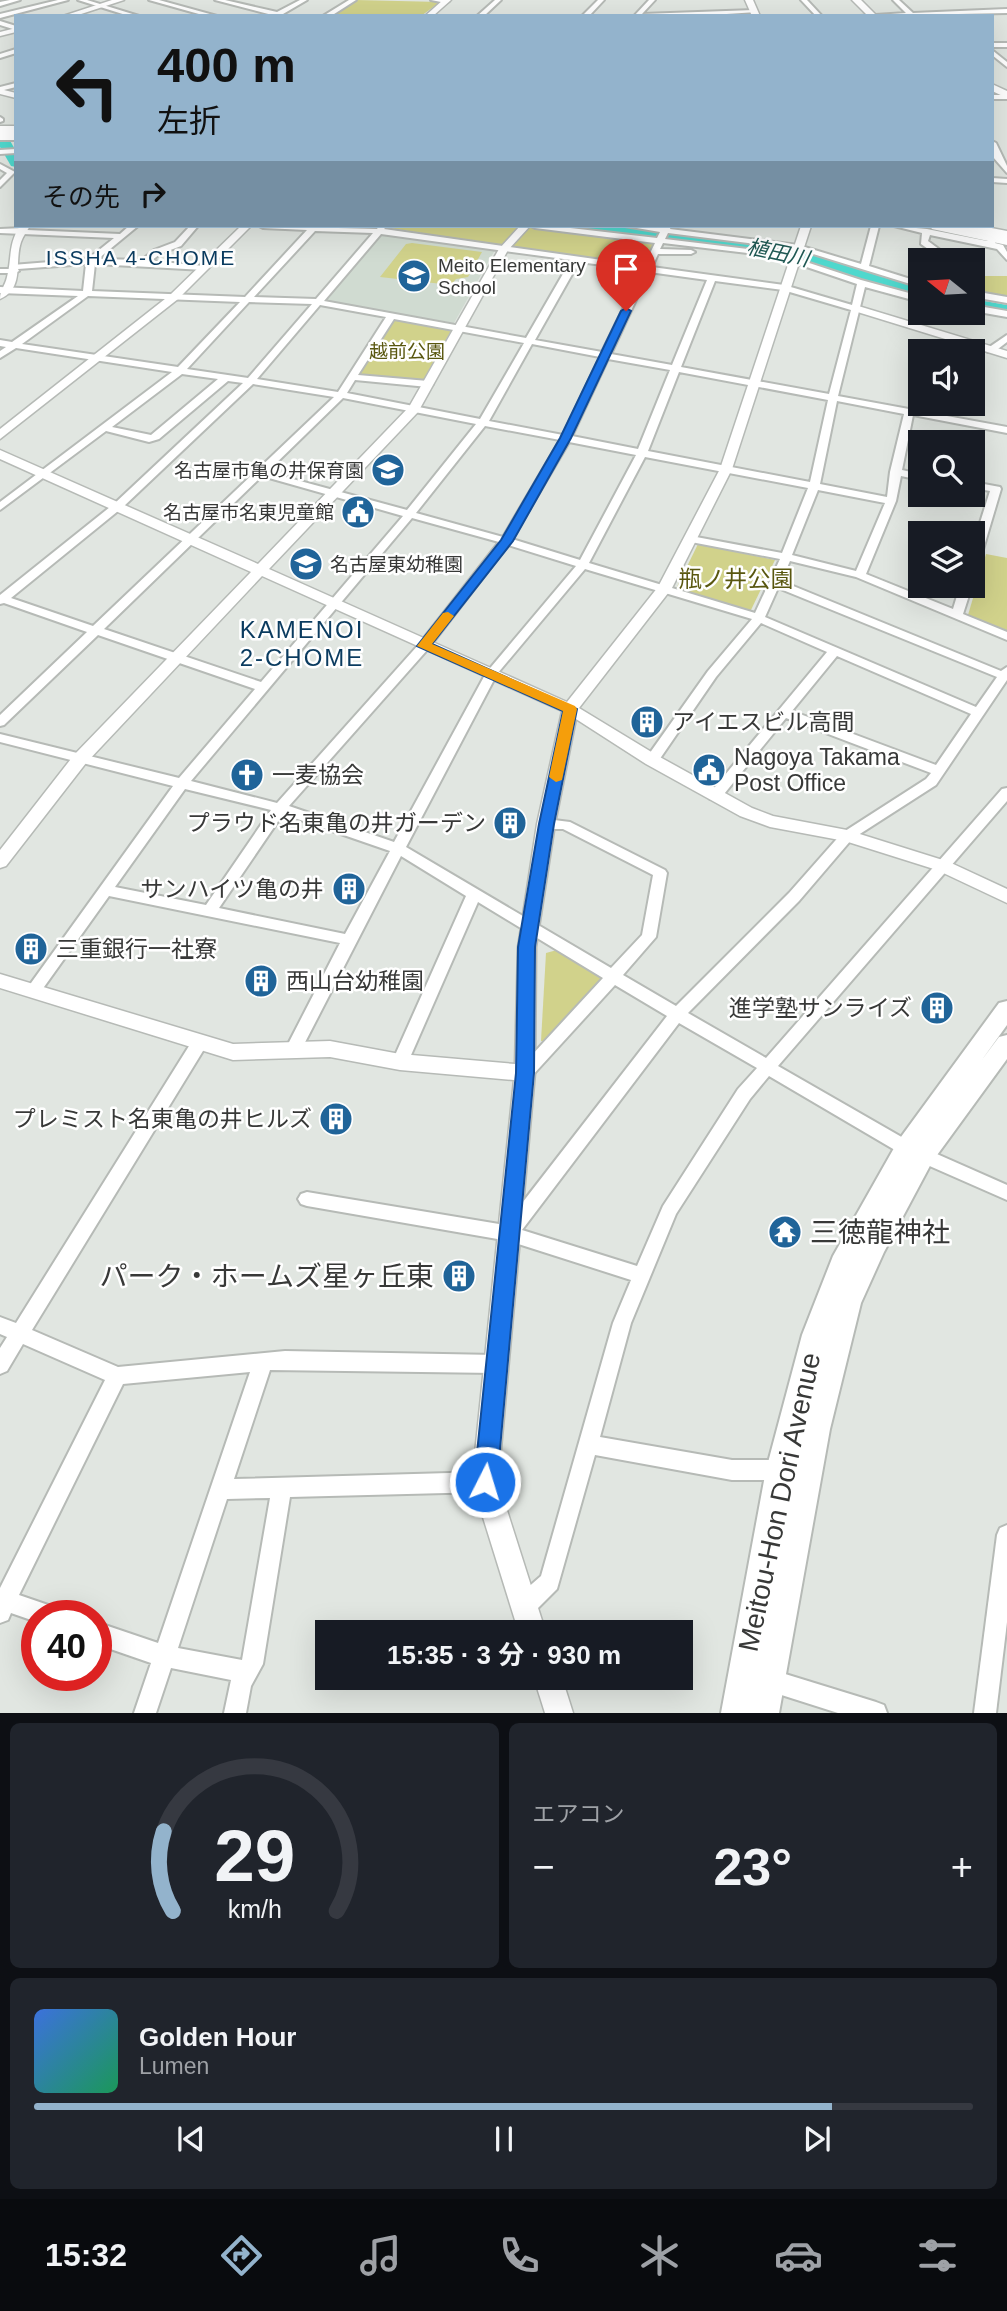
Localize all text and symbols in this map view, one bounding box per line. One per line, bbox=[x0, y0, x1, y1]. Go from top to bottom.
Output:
text: 400 m bbox=[157, 38, 296, 92]
icon: left bbox=[42, 42, 133, 133]
text: 左折 bbox=[157, 103, 221, 139]
icon: right bbox=[134, 175, 172, 213]
text: その先 bbox=[42, 182, 120, 212]
water label: 植田川 bbox=[745, 235, 813, 271]
pin bbox=[596, 239, 656, 311]
district label: ISSHA 4-CHOME bbox=[46, 246, 236, 269]
north arrow bbox=[908, 248, 985, 326]
map controls bbox=[908, 248, 985, 598]
icon: arrive bbox=[607, 250, 645, 288]
place label: Meito Elementary School bbox=[438, 255, 586, 298]
school or university icon: Meito Elementary School bbox=[395, 257, 433, 295]
button: sound bbox=[908, 339, 985, 416]
park label: 越前公園 bbox=[369, 341, 445, 362]
button: search bbox=[908, 430, 985, 507]
school or university icon: 名古屋市亀の井保育園 bbox=[369, 451, 407, 489]
place label: 名古屋市亀の井保育園 bbox=[174, 460, 364, 481]
public building icon: 名古屋市名東児童館 bbox=[339, 493, 377, 531]
place label: 名古屋市名東児童館 bbox=[163, 502, 334, 523]
button: layers bbox=[908, 521, 985, 598]
school or university icon: 名古屋東幼稚園 bbox=[287, 545, 325, 583]
place label: 名古屋東幼稚園 bbox=[330, 554, 463, 575]
park label: 瓶ノ井公園 bbox=[679, 566, 794, 592]
district label: KAMENOI 2-CHOME bbox=[240, 616, 364, 671]
building icon: アイエスビル高間 bbox=[628, 703, 666, 741]
place label: アイエスビル高間 bbox=[672, 709, 855, 735]
place label: Nagoya Takama Post Office bbox=[734, 744, 900, 796]
public building icon: Nagoya Takama Post Office bbox=[690, 751, 728, 789]
church icon: 一麦協会 bbox=[228, 756, 266, 794]
place label: 一麦協会 bbox=[272, 762, 364, 788]
building icon: プラウド名東亀の井ガーデン bbox=[491, 804, 529, 842]
place label: プラウド名東亀の井ガーデン bbox=[187, 810, 486, 836]
building icon: サンハイツ亀の井 bbox=[330, 870, 368, 908]
place label: サンハイツ亀の井 bbox=[140, 876, 324, 902]
building icon: 三重銀行一社寮 bbox=[12, 930, 50, 968]
place label: 三重銀行一社寮 bbox=[56, 936, 217, 962]
building icon: 西山台幼稚園 bbox=[242, 962, 280, 1000]
place label: 西山台幼稚園 bbox=[286, 968, 424, 994]
building icon: 進学塾サンライズ bbox=[918, 989, 956, 1027]
place label: 進学塾サンライズ bbox=[729, 995, 912, 1021]
building icon: プレミスト名東亀の井ヒルズ bbox=[317, 1100, 355, 1138]
place label: プレミスト名東亀の井ヒルズ bbox=[13, 1106, 312, 1132]
temple icon: 三徳龍神社 bbox=[766, 1213, 804, 1251]
place label: 三徳龍神社 bbox=[810, 1217, 950, 1248]
building icon: パーク・ホームズ星ヶ丘東 bbox=[440, 1257, 478, 1295]
place label: パーク・ホームズ星ヶ丘東 bbox=[99, 1261, 434, 1292]
street label: Meitou-Hon Dori Avenue bbox=[733, 1350, 826, 1654]
position arrow bbox=[448, 1445, 522, 1519]
speed limit sign: 40 bbox=[21, 1600, 112, 1691]
text: 15:35 · 3 分 · 930 m bbox=[387, 1640, 621, 1670]
text: エアコン bbox=[533, 1801, 625, 1827]
text: 29 bbox=[214, 1816, 295, 1897]
text: 23° bbox=[713, 1838, 792, 1896]
text: − bbox=[533, 1846, 555, 1888]
text: + bbox=[951, 1846, 973, 1888]
text: km/h bbox=[227, 1895, 281, 1923]
text: Golden Hour bbox=[139, 2022, 296, 2052]
text: Lumen bbox=[139, 2053, 209, 2079]
icon: previous bbox=[172, 2120, 210, 2158]
icon: pause bbox=[485, 2120, 523, 2158]
icon: next bbox=[798, 2120, 836, 2158]
icon: directions bbox=[217, 2231, 266, 2280]
icon: music bbox=[356, 2231, 405, 2280]
icon: phone bbox=[495, 2231, 544, 2280]
icon: climate bbox=[635, 2231, 684, 2280]
icon: car bbox=[774, 2231, 823, 2280]
icon: filters bbox=[913, 2231, 962, 2280]
text: 15:32 bbox=[45, 2237, 127, 2273]

